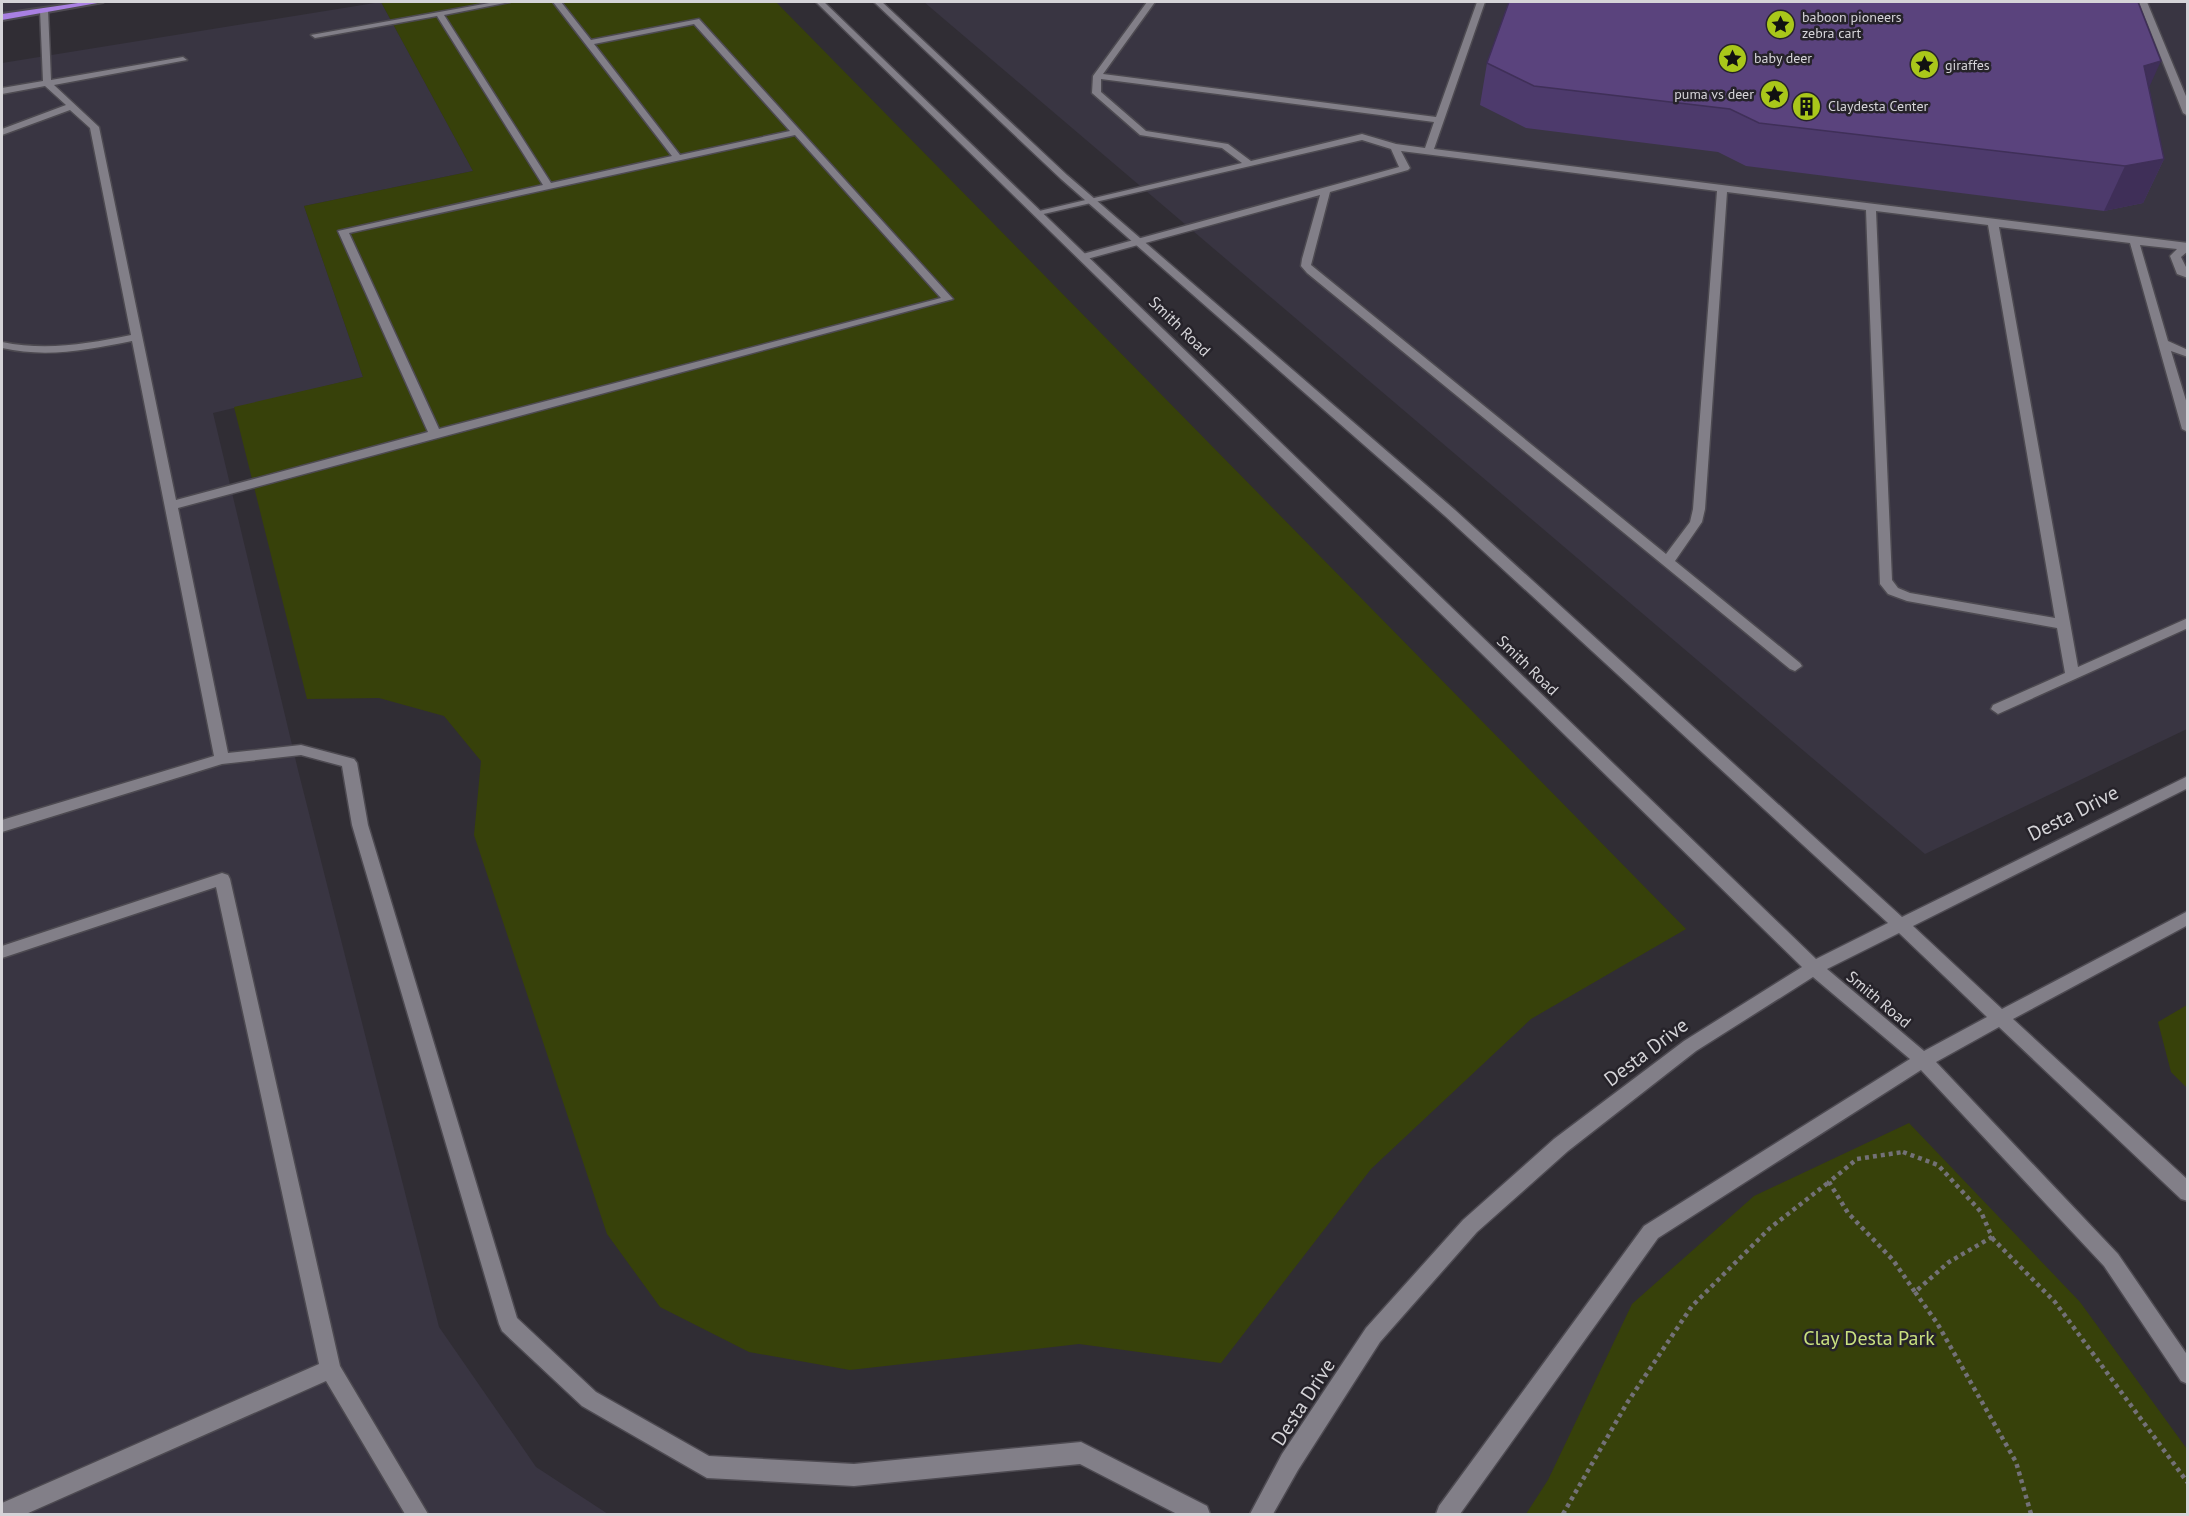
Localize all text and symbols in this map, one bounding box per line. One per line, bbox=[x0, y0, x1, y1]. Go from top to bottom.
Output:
place label: baboon pioneers zebra cart bbox=[1802, 8, 1902, 42]
place icon: baboon pioneers zebra cart bbox=[1765, 9, 1797, 41]
place icon: baby deer bbox=[1717, 42, 1749, 74]
place label: baby deer bbox=[1754, 49, 1812, 67]
place icon: giraffes bbox=[1908, 49, 1940, 81]
place label: giraffes bbox=[1945, 56, 1990, 74]
place icon: puma vs deer bbox=[1759, 78, 1791, 110]
place label: puma vs deer bbox=[1674, 85, 1754, 103]
building icon: Claydesta Center bbox=[1791, 90, 1823, 122]
place label: Claydesta Center bbox=[1828, 97, 1928, 115]
street label: Smith Road bbox=[1145, 292, 1215, 360]
street label: Smith Road bbox=[1493, 631, 1563, 699]
street label: Desta Drive bbox=[2023, 779, 2123, 847]
street label: Smith Road bbox=[1843, 966, 1915, 1032]
street label: Desta Drive bbox=[1599, 1012, 1693, 1092]
park label: Clay Desta Park bbox=[1803, 1325, 1935, 1351]
street label: Desta Drive bbox=[1265, 1354, 1341, 1450]

